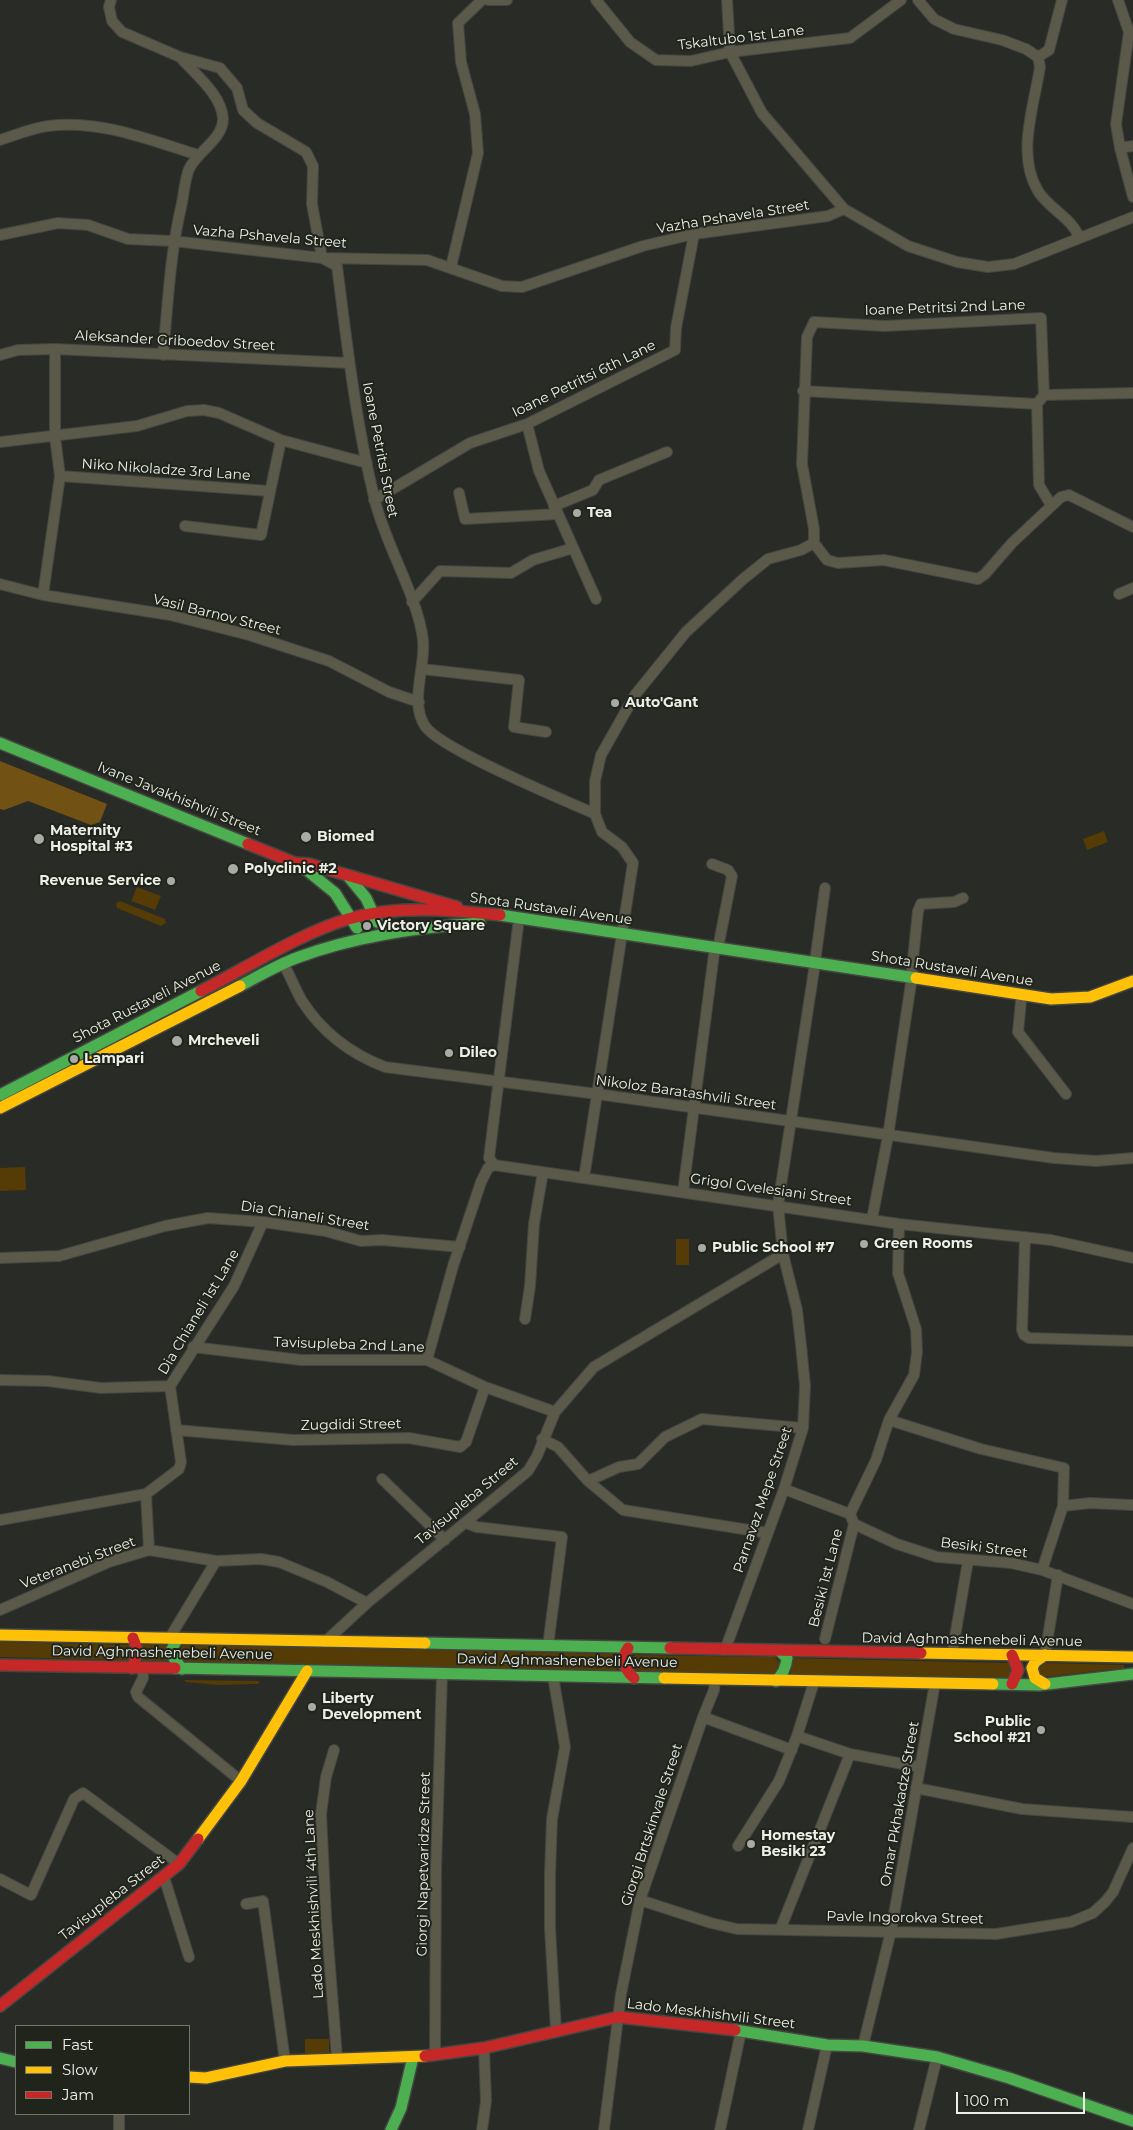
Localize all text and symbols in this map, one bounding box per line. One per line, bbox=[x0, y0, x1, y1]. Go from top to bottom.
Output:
street label: Tskaltubo 1st Lane bbox=[677, 22, 805, 54]
street label: Vazha Pshavela Street bbox=[656, 197, 810, 237]
street label: Vazha Pshavela Street bbox=[192, 222, 348, 252]
street label: Ioane Petritsi 2nd Lane bbox=[864, 297, 1026, 319]
street label: Aleksander Griboedov Street bbox=[74, 327, 276, 355]
street label: Ioane Petritsi 6th Lane bbox=[509, 337, 659, 421]
street label: Ioane Petritsi Street bbox=[359, 381, 401, 519]
street label: Niko Nikoladze 3rd Lane bbox=[81, 456, 251, 484]
place label: Tea bbox=[587, 505, 612, 521]
marker: Tea bbox=[571, 507, 583, 519]
street label: Vasil Barnov Street bbox=[151, 591, 283, 639]
place label: Auto'Gant bbox=[625, 695, 698, 711]
marker: Auto'Gant bbox=[609, 697, 621, 709]
street label: Ivane Javakhishvili Street bbox=[95, 758, 263, 840]
place label: Maternity Hospital #3 bbox=[50, 823, 133, 856]
place label: Biomed bbox=[317, 829, 374, 845]
marker: Biomed bbox=[299, 830, 313, 844]
marker: Maternity Hospital #3 bbox=[32, 832, 46, 846]
place label: Polyclinic #2 bbox=[244, 861, 337, 877]
marker: Polyclinic #2 bbox=[226, 862, 240, 876]
place label: Revenue Service bbox=[39, 873, 161, 889]
marker: Revenue Service bbox=[165, 875, 177, 887]
street label: Shota Rustaveli Avenue bbox=[469, 889, 633, 929]
place label: Victory Square bbox=[377, 918, 485, 934]
marker: Victory Square bbox=[361, 920, 373, 932]
street label: Shota Rustaveli Avenue bbox=[870, 948, 1034, 990]
street label: Shota Rustaveli Avenue bbox=[70, 957, 224, 1047]
place label: Mrcheveli bbox=[188, 1033, 259, 1049]
marker: Mrcheveli bbox=[170, 1034, 184, 1048]
place label: Dileo bbox=[459, 1045, 497, 1061]
marker: Dileo bbox=[443, 1047, 455, 1059]
place label: Lampari bbox=[84, 1051, 144, 1067]
marker: Lampari bbox=[68, 1053, 80, 1065]
street label: Nikoloz Baratashvili Street bbox=[595, 1072, 777, 1114]
street label: Grigol Gvelesiani Street bbox=[689, 1170, 853, 1210]
street label: Dia Chianeli Street bbox=[239, 1198, 371, 1234]
place label: Green Rooms bbox=[874, 1236, 973, 1252]
marker: Green Rooms bbox=[858, 1238, 870, 1250]
place label: Public School #7 bbox=[712, 1240, 834, 1256]
marker: Public School #7 bbox=[696, 1242, 708, 1254]
street label: Dia Chianeli 1st Lane bbox=[155, 1246, 243, 1378]
street label: Tavisupleba 2nd Lane bbox=[273, 1334, 425, 1356]
street label: Zugdidi Street bbox=[301, 1416, 401, 1434]
street label: Parnavaz Mepe Street bbox=[730, 1425, 796, 1575]
street label: Tavisupleba Street bbox=[412, 1453, 522, 1549]
street label: Besiki 1st Lane bbox=[806, 1527, 846, 1629]
street label: Veteranebi Street bbox=[18, 1533, 138, 1593]
street label: Besiki Street bbox=[939, 1534, 1029, 1562]
street label: David Aghmashenebeli Avenue bbox=[861, 1630, 1083, 1650]
street label: David Aghmashenebeli Avenue bbox=[51, 1643, 273, 1663]
street label: David Aghmashenebeli Avenue bbox=[456, 1651, 678, 1671]
place label: Liberty Development bbox=[322, 1691, 422, 1724]
marker: Liberty Development bbox=[306, 1701, 318, 1713]
place label: Public School #21 bbox=[954, 1714, 1031, 1746]
street label: Omar Pkhakadze Street bbox=[877, 1720, 923, 1888]
marker: Public School #21 bbox=[1035, 1724, 1047, 1736]
street label: Giorgi Brtskinvale Street bbox=[618, 1742, 686, 1908]
street label: Giorgi Napetvaridze Street bbox=[414, 1771, 434, 1957]
street label: Lado Meskhishvili 4th Lane bbox=[301, 1809, 327, 1999]
place label: Homestay Besiki 23 bbox=[761, 1828, 835, 1860]
marker: Homestay Besiki 23 bbox=[745, 1838, 757, 1850]
street label: Tavisupleba Street bbox=[56, 1852, 168, 1944]
street label: Pavle Ingorokva Street bbox=[826, 1908, 984, 1928]
street label: Lado Meskhishvili Street bbox=[626, 1995, 796, 2033]
legend bbox=[15, 2025, 190, 2115]
text: Fast bbox=[62, 2035, 93, 2054]
text: Slow bbox=[62, 2060, 98, 2079]
scale bar bbox=[958, 2082, 1087, 2114]
text: Jam bbox=[62, 2085, 94, 2104]
text: 100 m bbox=[964, 2091, 1009, 2110]

